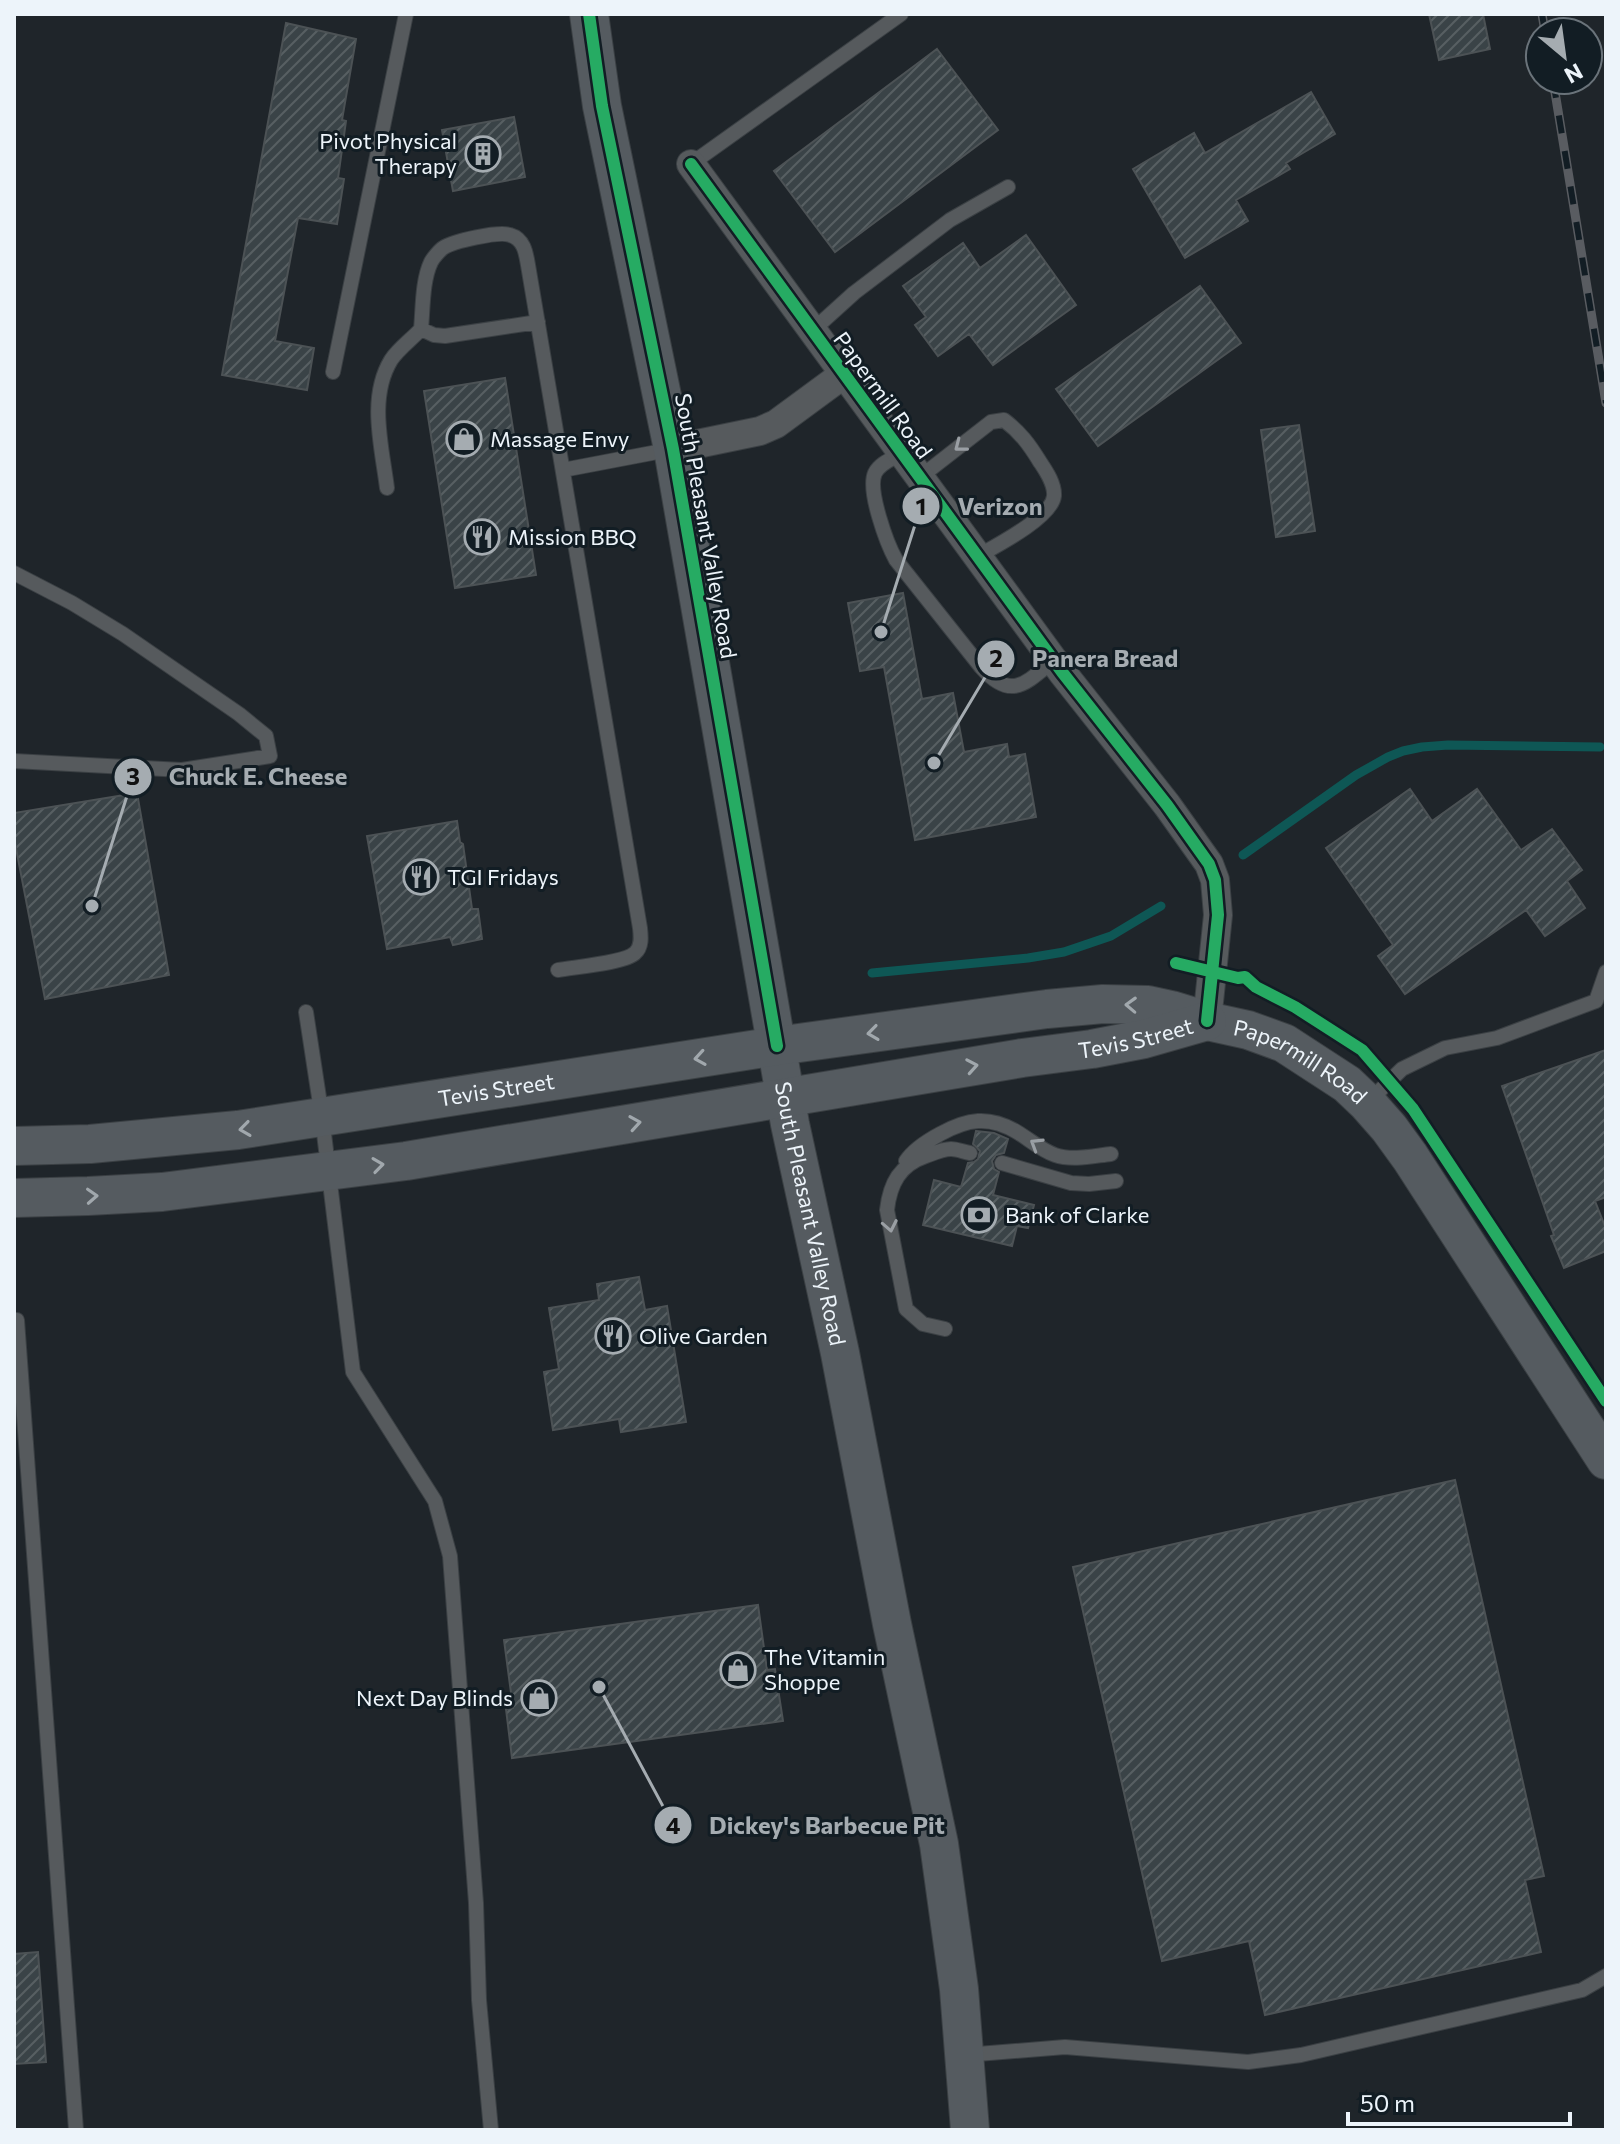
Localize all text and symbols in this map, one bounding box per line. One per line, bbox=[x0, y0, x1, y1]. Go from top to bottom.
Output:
north arrow bbox=[1524, 16, 1604, 96]
text: N bbox=[1560, 58, 1588, 90]
place label: Pivot Physical Therapy bbox=[319, 127, 457, 179]
building icon: Pivot Physical Therapy bbox=[464, 135, 502, 173]
street label: Papermill Road bbox=[828, 326, 939, 463]
street label: South Pleasant Valley Road bbox=[670, 391, 743, 661]
shop icon: Massage Envy bbox=[445, 420, 483, 458]
place label: Massage Envy bbox=[490, 425, 629, 452]
one-way arrow bbox=[954, 437, 969, 451]
callout: Verizon bbox=[901, 482, 1058, 530]
text: 1 bbox=[916, 491, 926, 520]
text: Verizon bbox=[957, 491, 1043, 520]
restaurant icon: Mission BBQ bbox=[463, 518, 501, 556]
place label: Mission BBQ bbox=[508, 523, 637, 550]
callout: Panera Bread bbox=[976, 635, 1194, 683]
text: 2 bbox=[989, 643, 1003, 672]
text: Panera Bread bbox=[1032, 643, 1178, 672]
callout: Chuck E. Cheese bbox=[113, 753, 363, 801]
text: 3 bbox=[126, 761, 140, 790]
text: Chuck E. Cheese bbox=[169, 761, 347, 790]
restaurant icon: TGI Fridays bbox=[402, 858, 440, 896]
place label: TGI Fridays bbox=[447, 863, 559, 890]
one-way arrow bbox=[1124, 996, 1137, 1013]
street label: Tevis Street bbox=[1077, 1012, 1196, 1064]
street label: Papermill Road bbox=[1231, 1013, 1373, 1109]
one-way arrow bbox=[866, 1024, 880, 1041]
one-way arrow bbox=[693, 1049, 706, 1066]
one-way arrow bbox=[965, 1058, 979, 1075]
street label: Tevis Street bbox=[436, 1067, 556, 1112]
street label: South Pleasant Valley Road bbox=[770, 1079, 852, 1348]
one-way arrow bbox=[628, 1115, 642, 1132]
one-way arrow bbox=[238, 1120, 252, 1137]
one-way arrow bbox=[1030, 1139, 1045, 1154]
one-way arrow bbox=[371, 1157, 385, 1174]
one-way arrow bbox=[86, 1188, 99, 1205]
bank icon: Bank of Clarke bbox=[960, 1196, 998, 1234]
place label: Bank of Clarke bbox=[1005, 1201, 1149, 1228]
one-way arrow bbox=[881, 1219, 898, 1232]
restaurant icon: Olive Garden bbox=[594, 1317, 632, 1355]
place label: Olive Garden bbox=[639, 1322, 768, 1349]
place label: The Vitamin Shoppe bbox=[764, 1643, 885, 1695]
shop icon: The Vitamin Shoppe bbox=[719, 1651, 757, 1689]
shop icon: Next Day Blinds bbox=[520, 1679, 558, 1717]
place label: Next Day Blinds bbox=[356, 1684, 513, 1711]
callout: Dickey's Barbecue Pit bbox=[653, 1801, 961, 1849]
text: 4 bbox=[666, 1810, 681, 1839]
text: Dickey's Barbecue Pit bbox=[709, 1810, 945, 1839]
scale bar bbox=[1348, 2076, 1570, 2126]
text: 50 m bbox=[1360, 2088, 1415, 2117]

